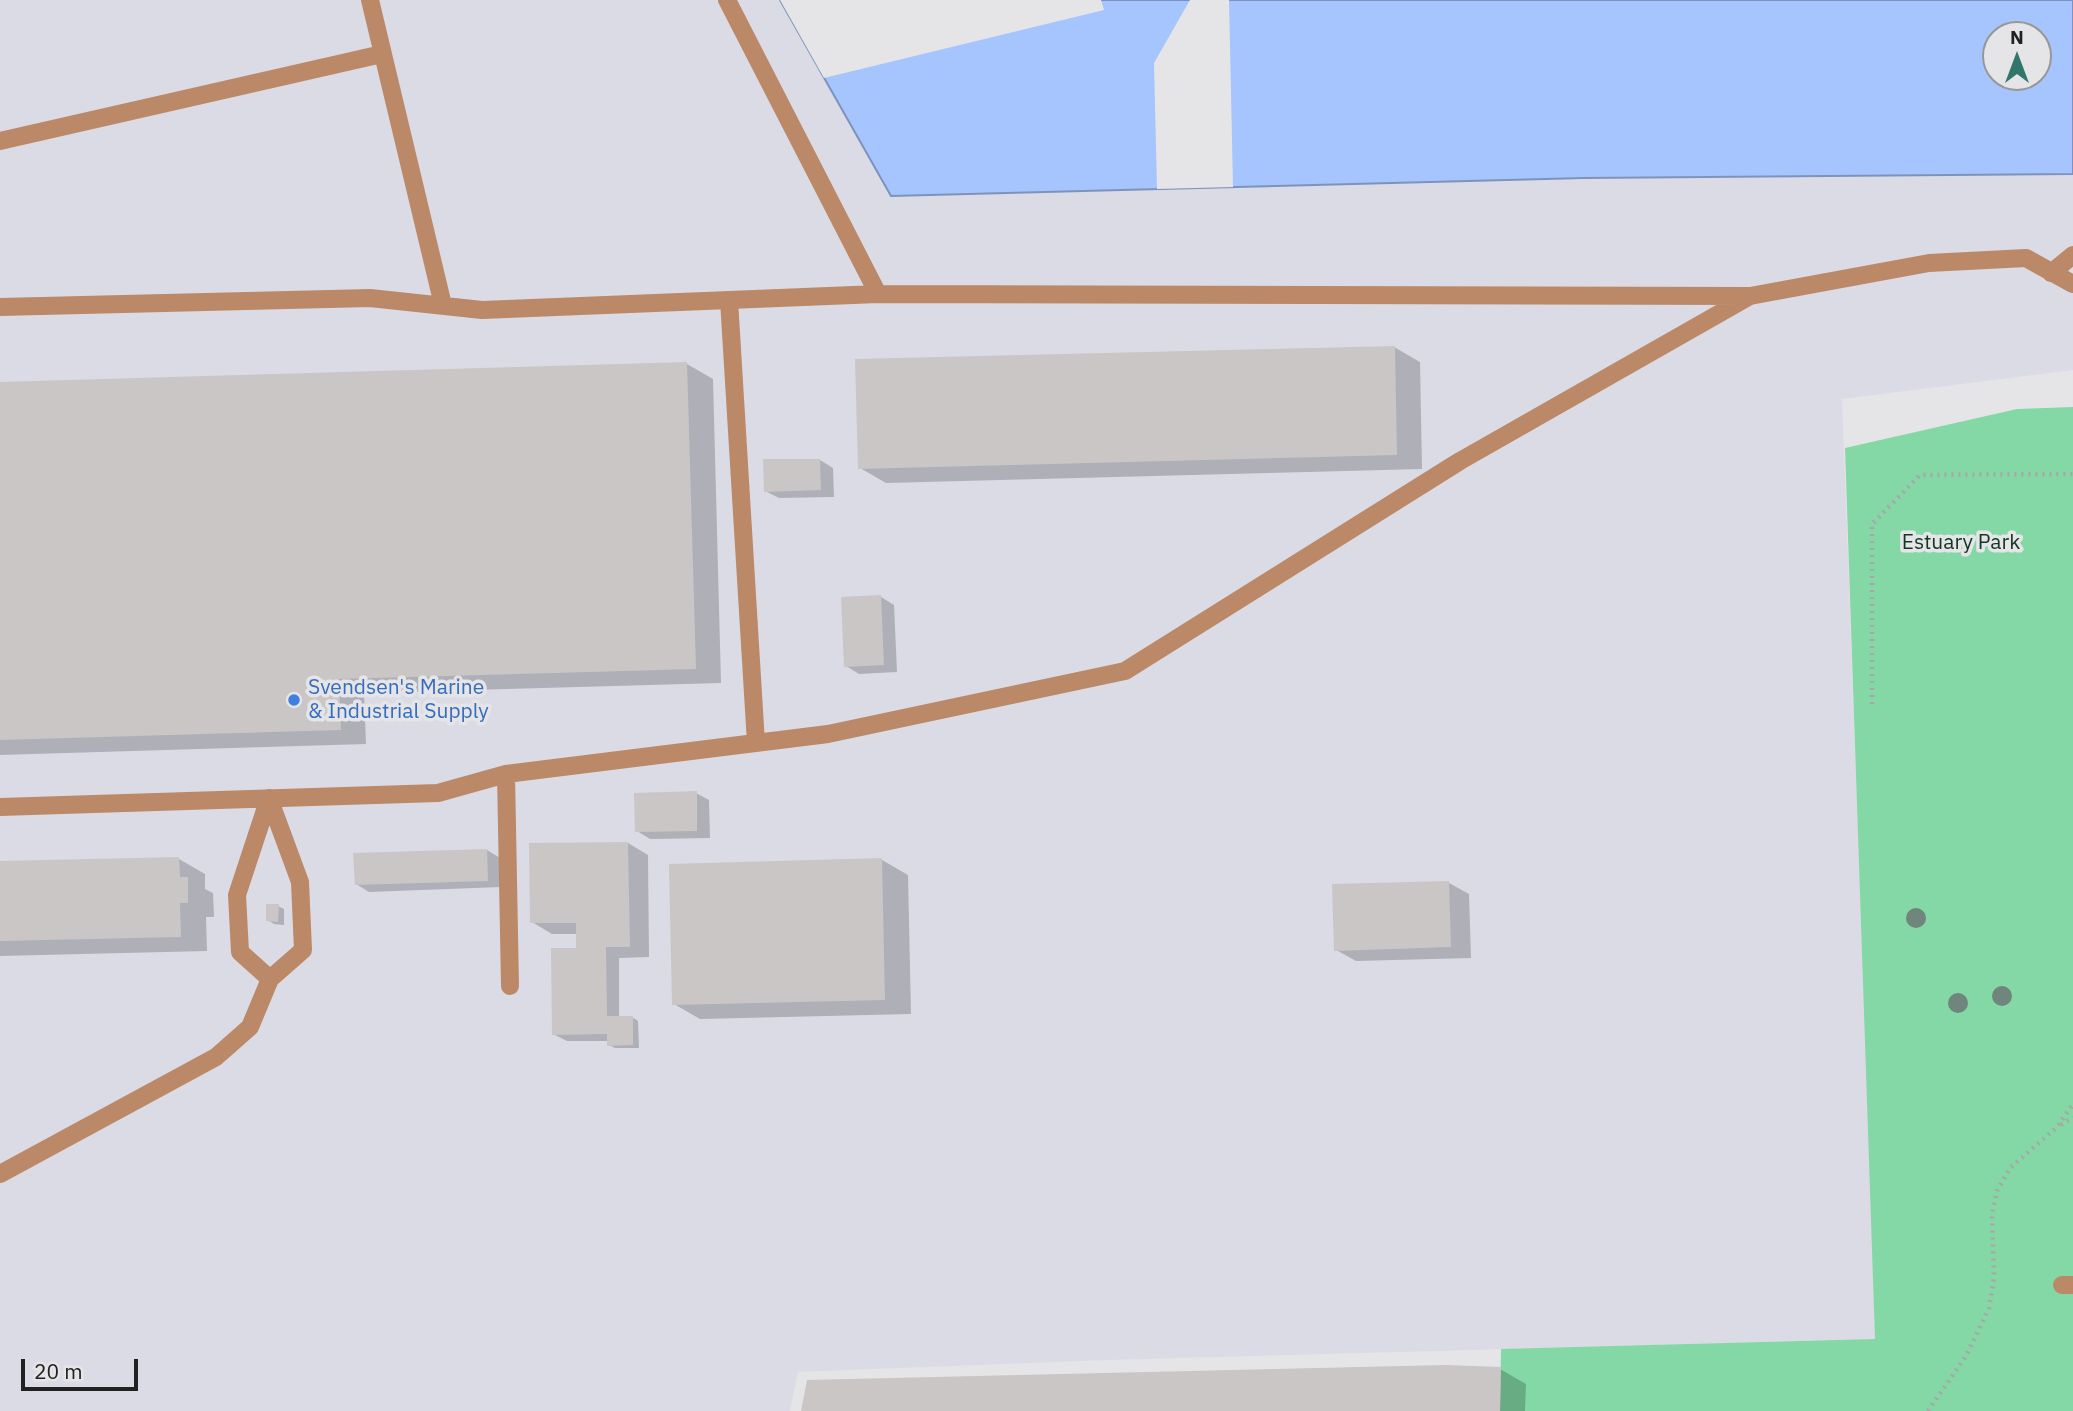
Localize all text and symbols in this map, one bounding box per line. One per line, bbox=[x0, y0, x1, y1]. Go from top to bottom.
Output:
north arrow bbox=[1982, 21, 2052, 91]
text: N bbox=[2010, 25, 2024, 49]
park label: Estuary Park bbox=[1902, 530, 2020, 556]
place label: Svendsen's Marine & Industrial Supply bbox=[308, 675, 489, 725]
marker: Svendsen's Marine & Industrial Supply bbox=[286, 692, 302, 708]
scale bar bbox=[24, 1344, 142, 1388]
text: 20 m bbox=[34, 1357, 83, 1385]

